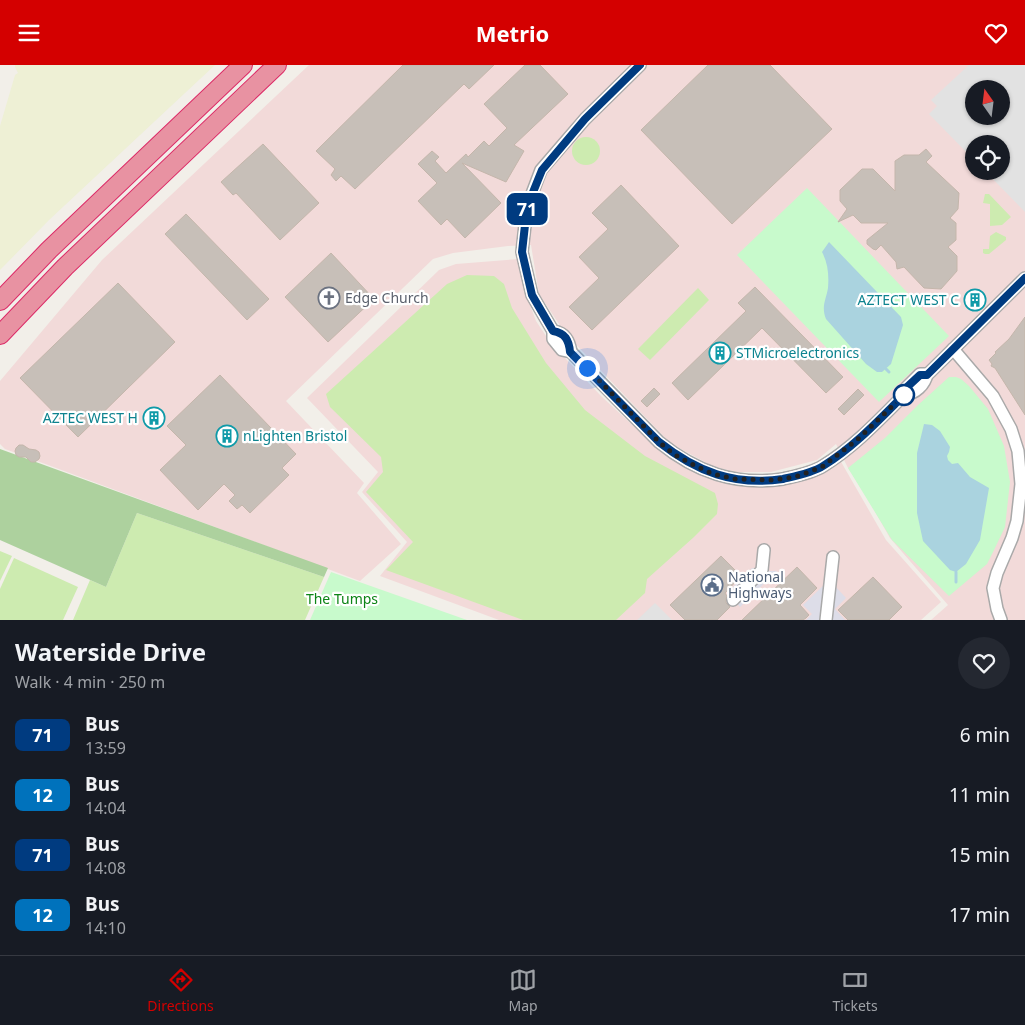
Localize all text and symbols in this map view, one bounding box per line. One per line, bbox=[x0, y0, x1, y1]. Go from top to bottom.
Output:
text: Metrio bbox=[476, 18, 549, 48]
icon: menu bbox=[15, 19, 43, 47]
icon: heart bbox=[982, 19, 1010, 47]
north arrow bbox=[965, 80, 1010, 125]
map controls bbox=[965, 80, 1010, 180]
button: locate bbox=[965, 135, 1010, 180]
line badge: 71 bbox=[504, 193, 550, 225]
text: 71 bbox=[517, 197, 537, 221]
church icon: Edge Church bbox=[317, 286, 341, 310]
place label: Edge Church bbox=[345, 288, 429, 307]
building icon: AZTECT WEST C bbox=[963, 288, 987, 312]
place label: AZTECT WEST C bbox=[857, 290, 959, 309]
building icon: STMicroelectronics bbox=[708, 341, 732, 365]
place label: STMicroelectronics bbox=[736, 343, 860, 362]
your location bbox=[575, 356, 600, 381]
unlabelled marker bbox=[893, 384, 915, 406]
building icon: AZTEC WEST H bbox=[142, 406, 166, 430]
place label: AZTEC WEST H bbox=[43, 408, 138, 427]
building icon: nLighten Bristol bbox=[215, 424, 239, 448]
place label: nLighten Bristol bbox=[243, 426, 347, 445]
place label: National Highways bbox=[728, 567, 792, 602]
public building icon: National Highways bbox=[700, 573, 724, 597]
park label: The Tumps bbox=[306, 589, 378, 608]
text: Waterside Drive bbox=[15, 635, 206, 668]
button: heart bbox=[958, 637, 1010, 689]
text: Walk · 4 min · 250 m bbox=[15, 671, 165, 693]
text: Bus bbox=[85, 711, 120, 737]
text: 6 min bbox=[960, 722, 1010, 748]
text: 71 bbox=[32, 723, 53, 747]
text: 13:59 bbox=[85, 737, 126, 759]
text: Bus bbox=[85, 771, 120, 797]
text: 11 min bbox=[949, 782, 1010, 808]
text: 12 bbox=[32, 783, 53, 807]
text: 14:04 bbox=[85, 797, 126, 819]
text: Bus bbox=[85, 831, 120, 857]
text: 15 min bbox=[949, 842, 1010, 868]
text: 71 bbox=[32, 843, 53, 867]
text: 14:08 bbox=[85, 857, 126, 879]
text: Bus bbox=[85, 891, 120, 917]
text: 17 min bbox=[949, 902, 1010, 928]
text: 12 bbox=[32, 903, 53, 927]
text: 14:10 bbox=[85, 917, 126, 939]
tab: Directions bbox=[147, 966, 214, 1015]
tab: Map bbox=[509, 966, 538, 1015]
tab: Tickets bbox=[832, 966, 878, 1015]

